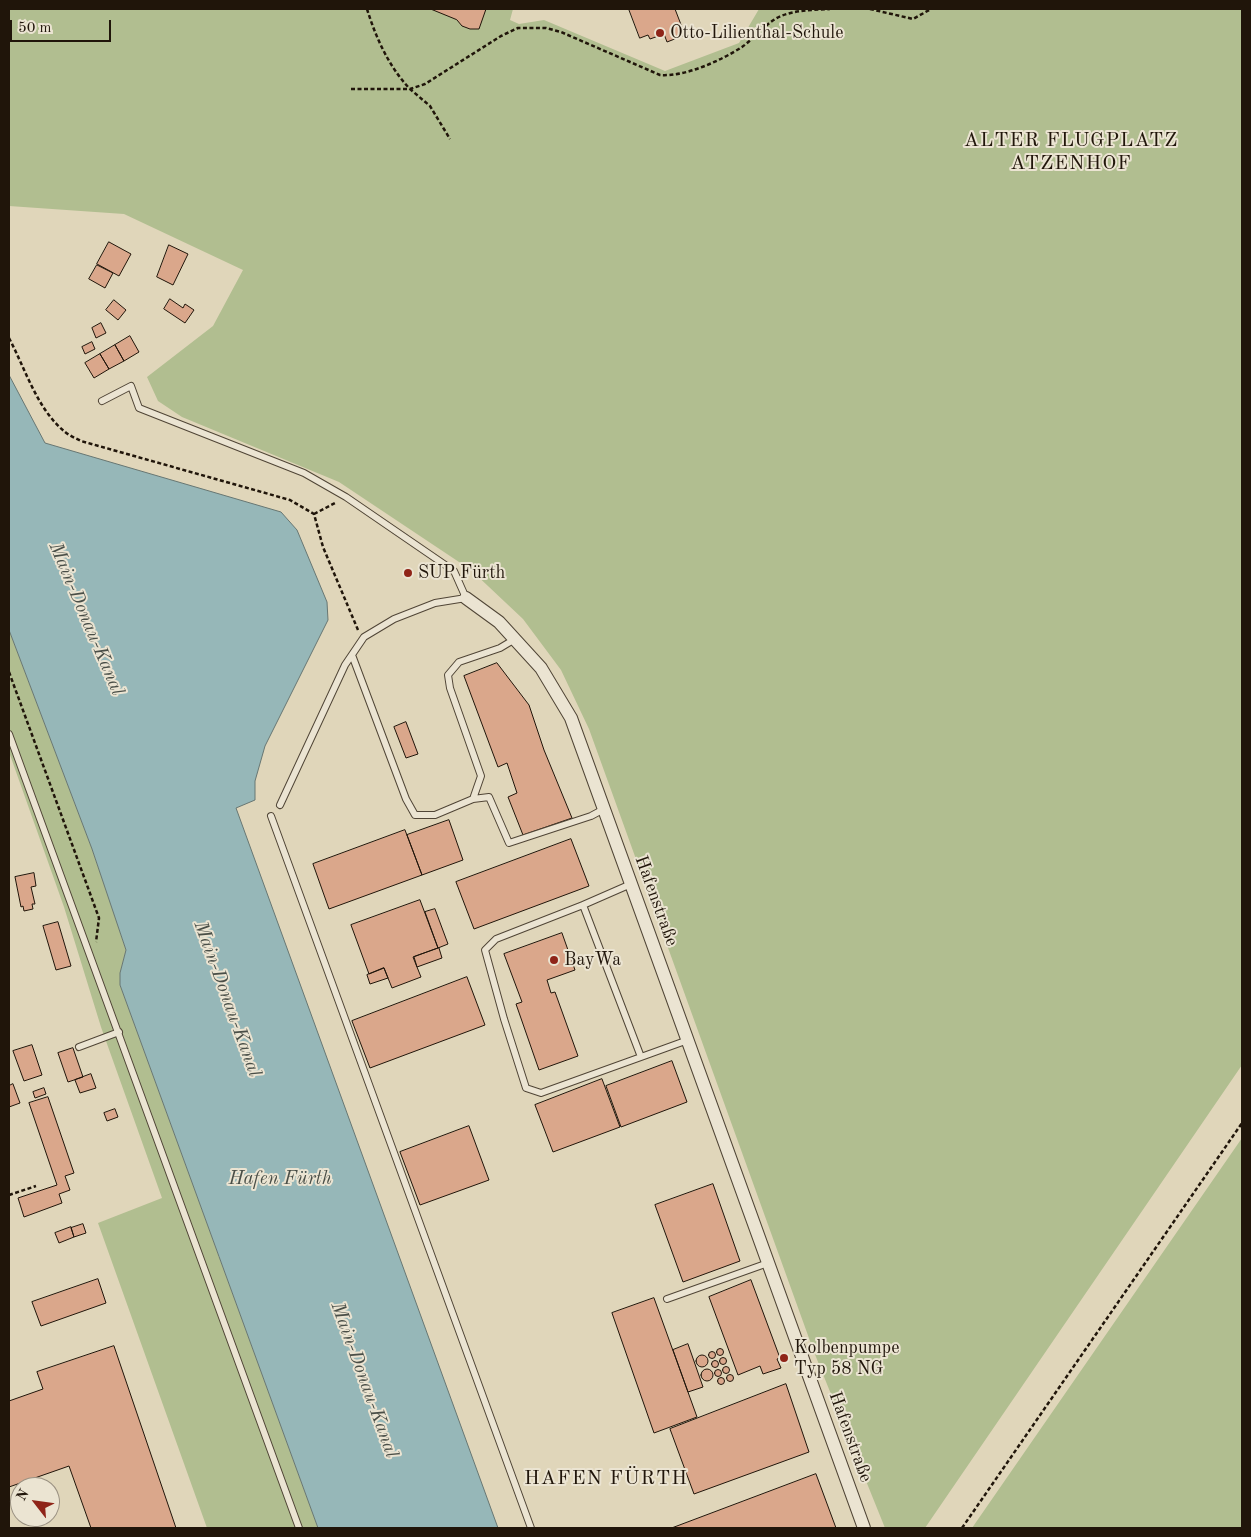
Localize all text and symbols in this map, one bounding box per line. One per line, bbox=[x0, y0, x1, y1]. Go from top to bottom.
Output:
scale bar bbox=[12, 10, 114, 42]
text: 50 m bbox=[18, 21, 52, 36]
place label: Otto-Lilienthal-Schule bbox=[670, 22, 843, 44]
marker: Otto-Lilienthal-Schule bbox=[654, 27, 666, 39]
district label: ALTER FLUGPLATZ ATZENHOF bbox=[962, 129, 1180, 176]
water label: Main-Donau-Kanal bbox=[43, 539, 129, 699]
place label: SUP Fürth bbox=[418, 562, 505, 584]
marker: SUP Fürth bbox=[402, 567, 414, 579]
street label: Hafenstraße bbox=[630, 853, 682, 949]
water label: Main-Donau-Kanal bbox=[188, 918, 266, 1080]
place label: BayWa bbox=[564, 949, 621, 971]
marker: BayWa bbox=[548, 954, 560, 966]
water label: Hafen Fürth bbox=[228, 1168, 332, 1190]
water label: Main-Donau-Kanal bbox=[325, 1299, 403, 1461]
place label: Kolbenpumpe Typ 58 NG bbox=[794, 1337, 899, 1380]
marker: Kolbenpumpe Typ 58 NG bbox=[778, 1352, 790, 1364]
street label: Hafenstraße bbox=[824, 1389, 876, 1485]
district label: HAFEN FÜRTH bbox=[523, 1467, 689, 1491]
north arrow bbox=[10, 1477, 60, 1527]
text: N bbox=[14, 1487, 32, 1503]

